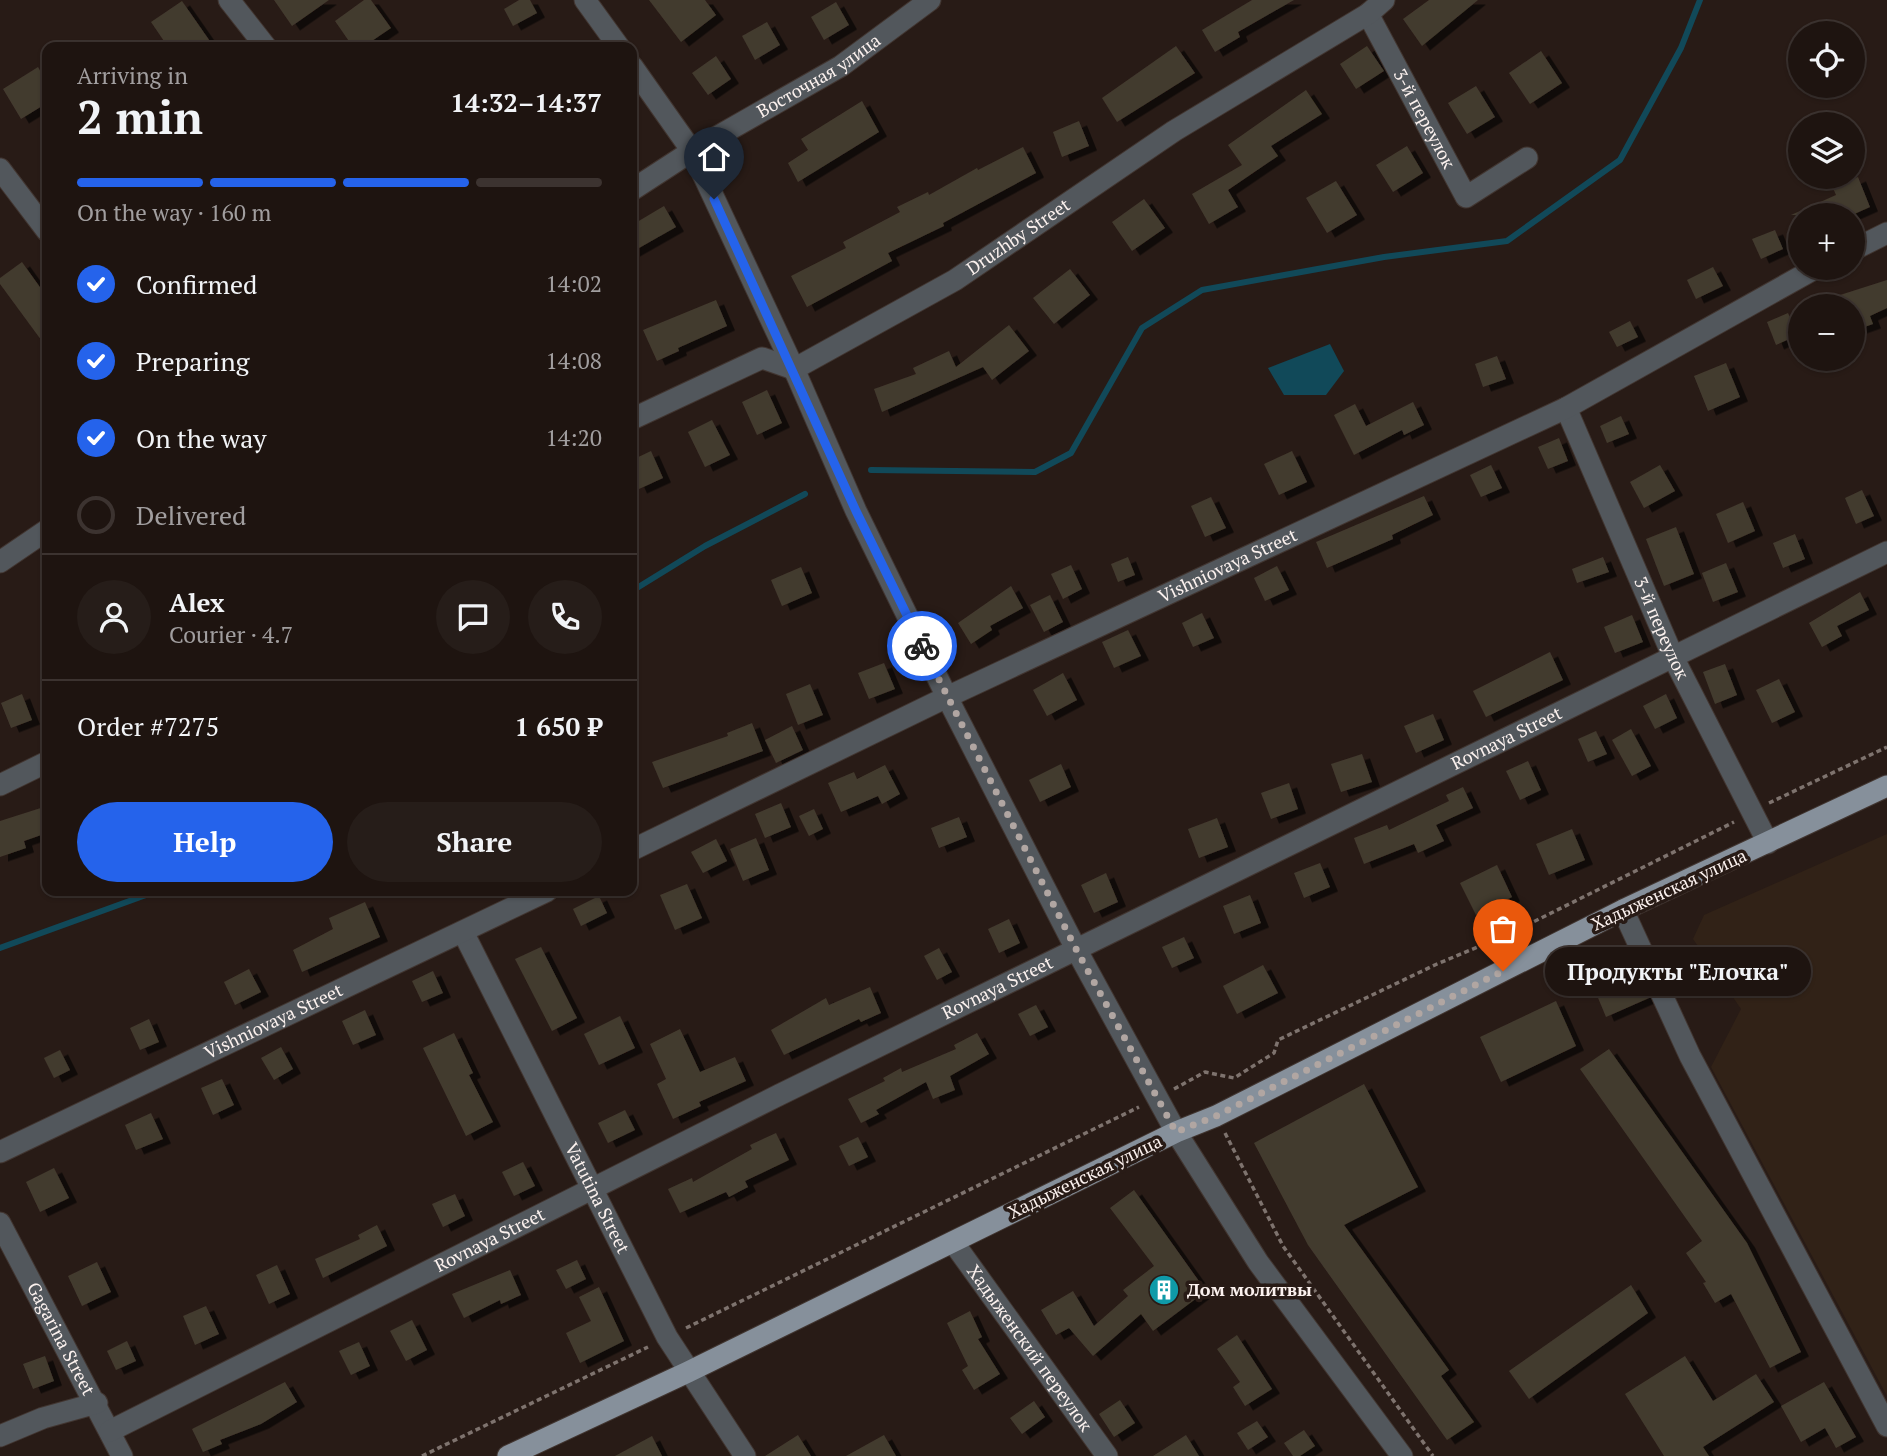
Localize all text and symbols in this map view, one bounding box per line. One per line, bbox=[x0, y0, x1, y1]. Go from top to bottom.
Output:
map controls bbox=[1788, 21, 1865, 371]
button: locate bbox=[1788, 21, 1865, 98]
street label: Восточная улица bbox=[752, 28, 885, 123]
text: Arriving in bbox=[77, 60, 188, 91]
street label: 3-й переулок bbox=[1389, 64, 1462, 173]
text: 14:32–14:37 bbox=[450, 85, 602, 119]
text: 2 min bbox=[77, 86, 203, 147]
button: layers bbox=[1788, 112, 1865, 189]
pin bbox=[684, 127, 744, 199]
icon: home bbox=[695, 138, 733, 176]
street label: Druzhby Street bbox=[961, 192, 1075, 280]
text: On the way · 160 m bbox=[77, 197, 271, 228]
button: + bbox=[1788, 203, 1865, 280]
icon: check bbox=[77, 265, 115, 303]
text: Confirmed bbox=[136, 267, 257, 301]
text: 14:02 bbox=[545, 268, 602, 299]
button: − bbox=[1788, 294, 1865, 371]
icon: check bbox=[77, 342, 115, 380]
text: Preparing bbox=[136, 344, 249, 378]
text: 14:08 bbox=[545, 345, 602, 376]
icon: check bbox=[77, 419, 115, 457]
text: On the way bbox=[136, 421, 267, 455]
text: 14:20 bbox=[545, 422, 602, 453]
text: Delivered bbox=[136, 498, 246, 532]
street label: Vishniovaya Street bbox=[1154, 522, 1301, 608]
street label: 3-й переулок bbox=[1629, 573, 1696, 684]
button: person bbox=[77, 580, 151, 654]
button: chat bbox=[436, 580, 510, 654]
button: phone bbox=[528, 580, 602, 654]
text: Alex bbox=[169, 585, 225, 619]
courier bbox=[887, 611, 957, 681]
text: Courier · 4.7 bbox=[169, 619, 293, 650]
icon: bike bbox=[903, 627, 941, 665]
street label: Rovnaya Street bbox=[1447, 700, 1566, 775]
text: Order #7275 bbox=[77, 709, 219, 743]
text: 1 650 ₽ bbox=[515, 709, 602, 743]
button: Help bbox=[77, 802, 333, 882]
button: Share bbox=[347, 802, 602, 882]
street label: Хадыженская улица bbox=[1587, 843, 1750, 936]
pin bbox=[1473, 899, 1533, 971]
icon: bag bbox=[1484, 910, 1522, 948]
callout: Продукты "Елочка" bbox=[1545, 946, 1811, 996]
street label: Rovnaya Street bbox=[938, 950, 1057, 1024]
text: Продукты "Елочка" bbox=[1567, 956, 1789, 987]
street label: Vishniovaya Street bbox=[200, 977, 347, 1064]
street label: Хадыженская улица bbox=[1004, 1128, 1166, 1224]
street label: Vatutina Street bbox=[560, 1138, 636, 1258]
street label: Rovnaya Street bbox=[430, 1201, 549, 1277]
street label: Хадыженский переулок bbox=[962, 1260, 1098, 1436]
building icon: Дом молитвы bbox=[1147, 1273, 1181, 1307]
place label: Дом молитвы bbox=[1187, 1277, 1312, 1301]
street label: Gagarina Street bbox=[22, 1278, 101, 1400]

